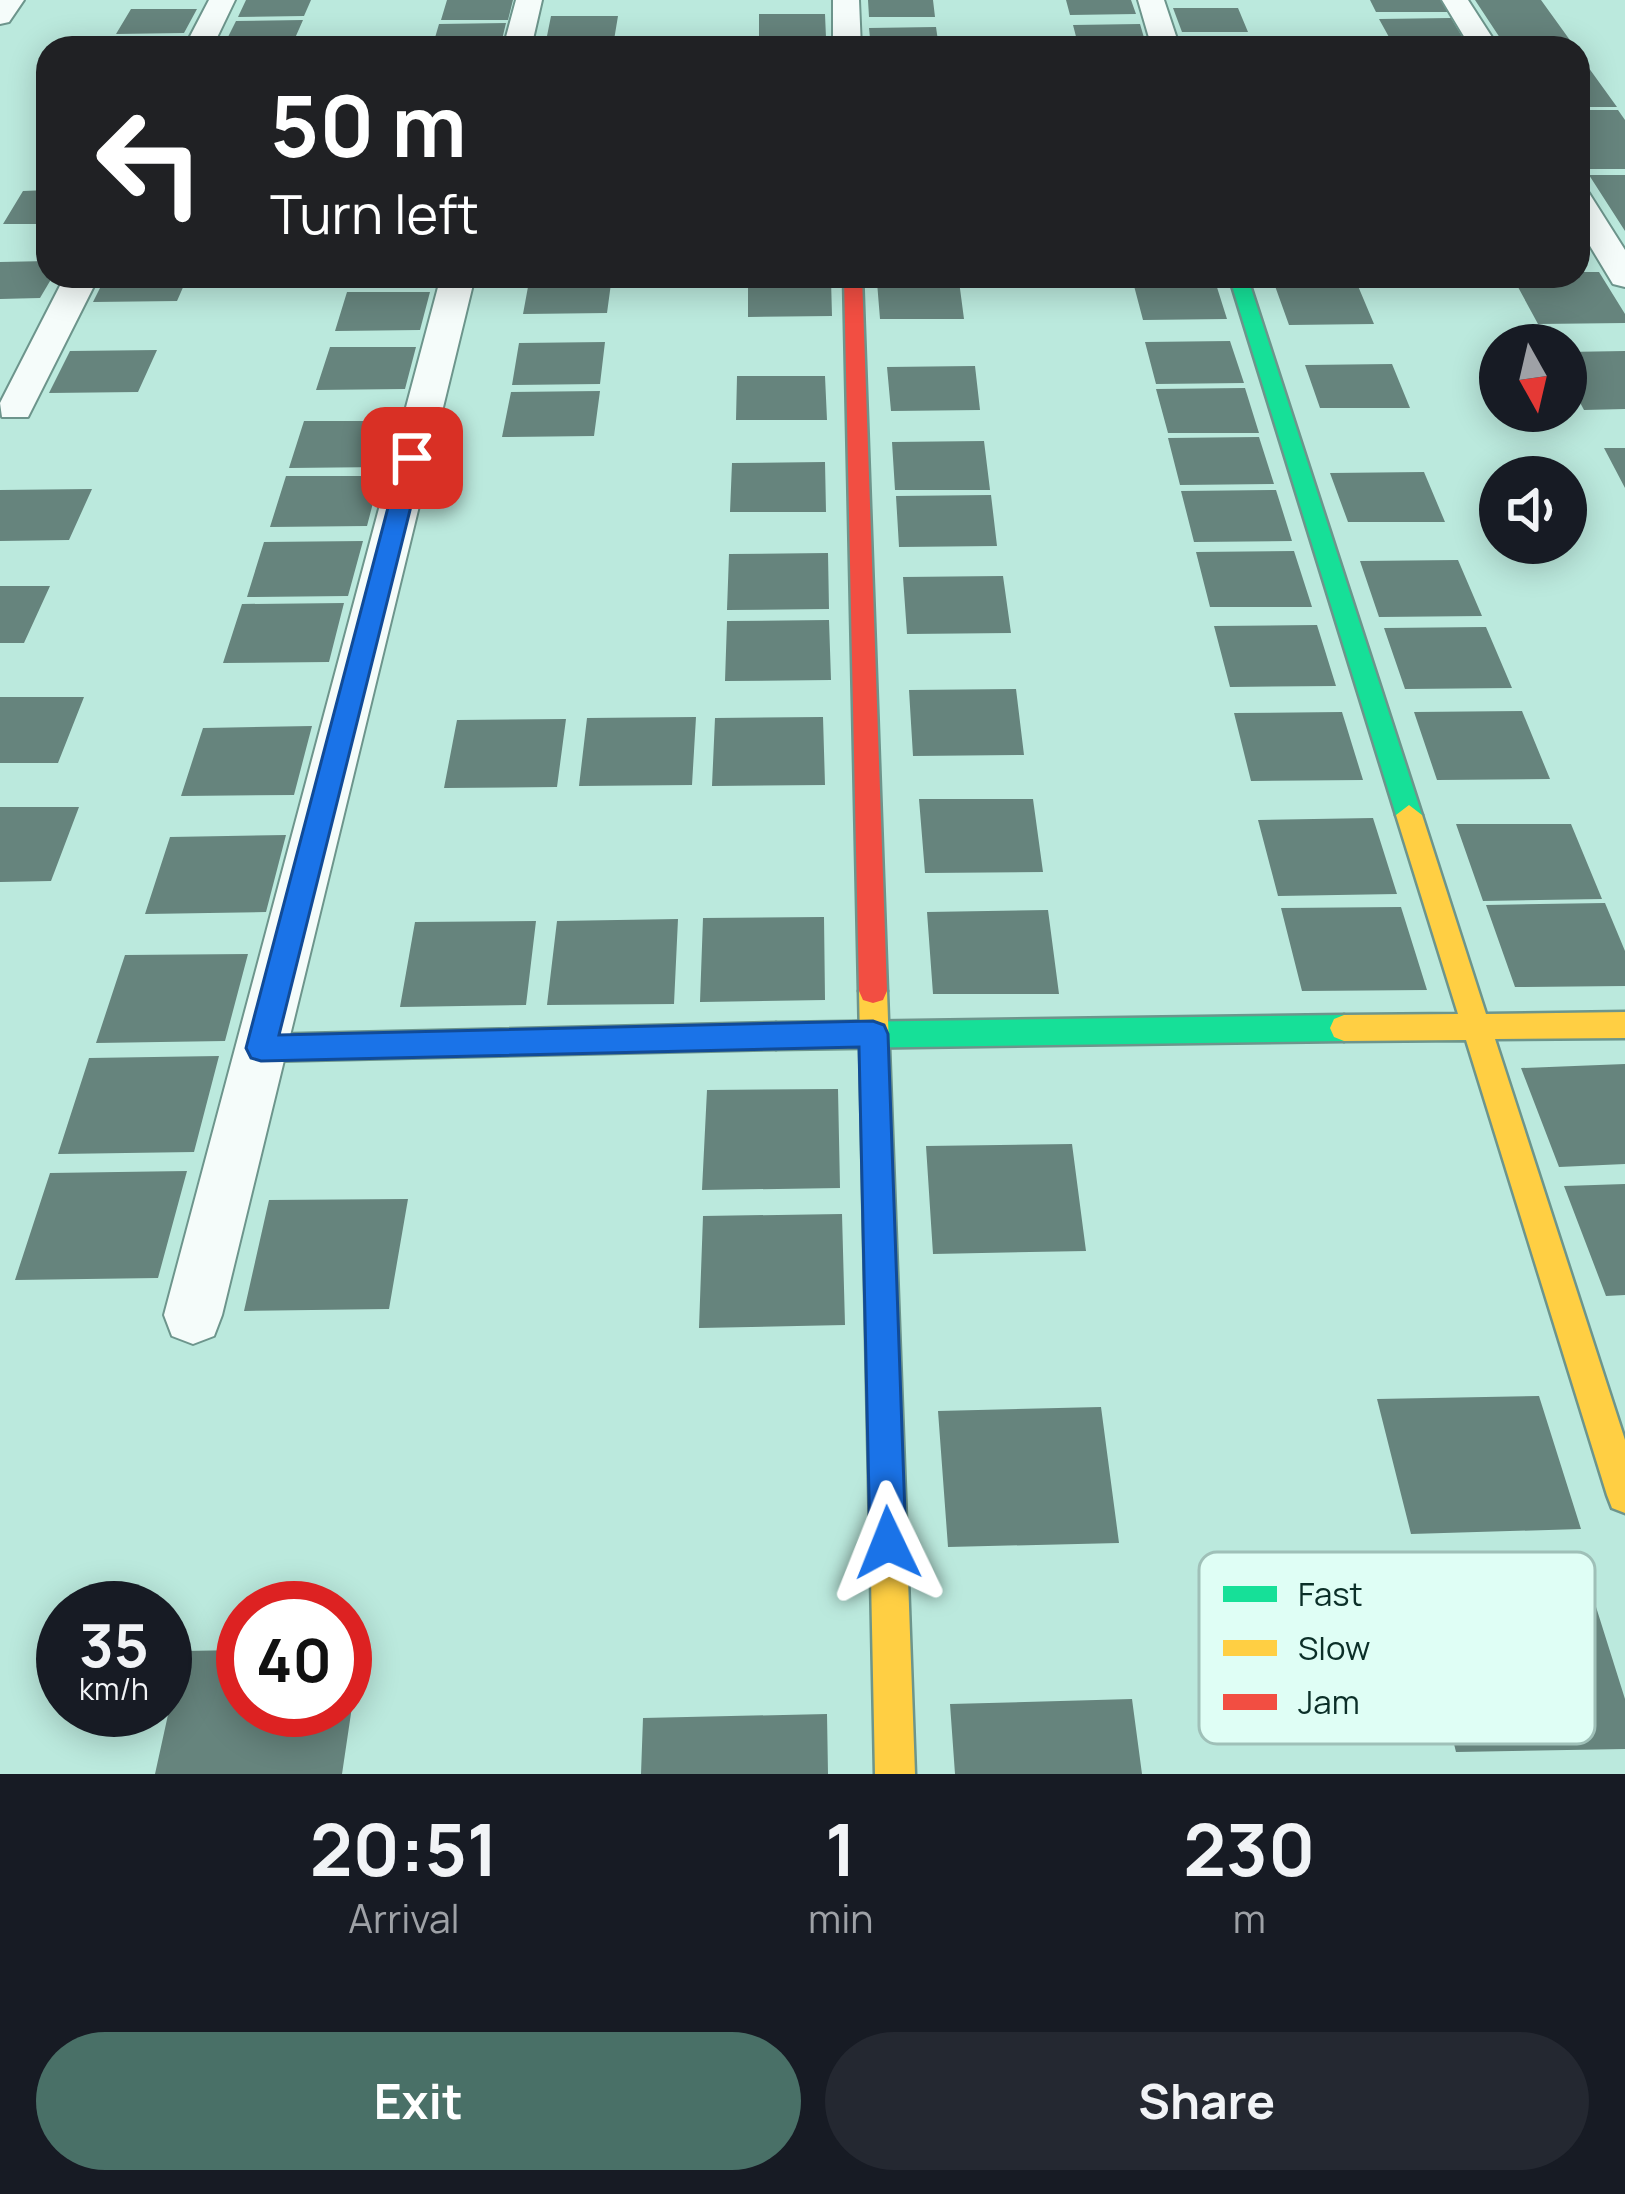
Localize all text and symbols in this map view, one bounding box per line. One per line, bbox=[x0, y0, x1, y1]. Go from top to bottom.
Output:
text: 50 m bbox=[270, 67, 467, 182]
icon: left bbox=[72, 84, 228, 240]
text: Turn left bbox=[270, 176, 479, 250]
north arrow bbox=[1479, 324, 1587, 432]
map controls bbox=[1479, 324, 1587, 564]
pin bbox=[361, 407, 463, 509]
icon: arrive bbox=[379, 425, 445, 491]
button: sound bbox=[1479, 456, 1587, 564]
position arrow bbox=[825, 1480, 951, 1606]
legend bbox=[1199, 1552, 1595, 1744]
text: Fast bbox=[1298, 1571, 1363, 1616]
speed limit sign: 40 bbox=[216, 1581, 372, 1737]
text: 35 bbox=[79, 1603, 149, 1685]
text: Slow bbox=[1298, 1625, 1370, 1670]
text: km/h bbox=[79, 1668, 149, 1709]
text: Jam bbox=[1298, 1679, 1360, 1724]
text: 20:51 bbox=[310, 1799, 498, 1898]
text: 1 bbox=[825, 1799, 857, 1898]
text: 230 bbox=[1183, 1799, 1315, 1898]
text: Arrival bbox=[348, 1891, 460, 1945]
text: min bbox=[808, 1891, 873, 1945]
text: m bbox=[1233, 1891, 1266, 1945]
button: Exit bbox=[36, 2032, 801, 2170]
button: Share bbox=[825, 2032, 1589, 2170]

